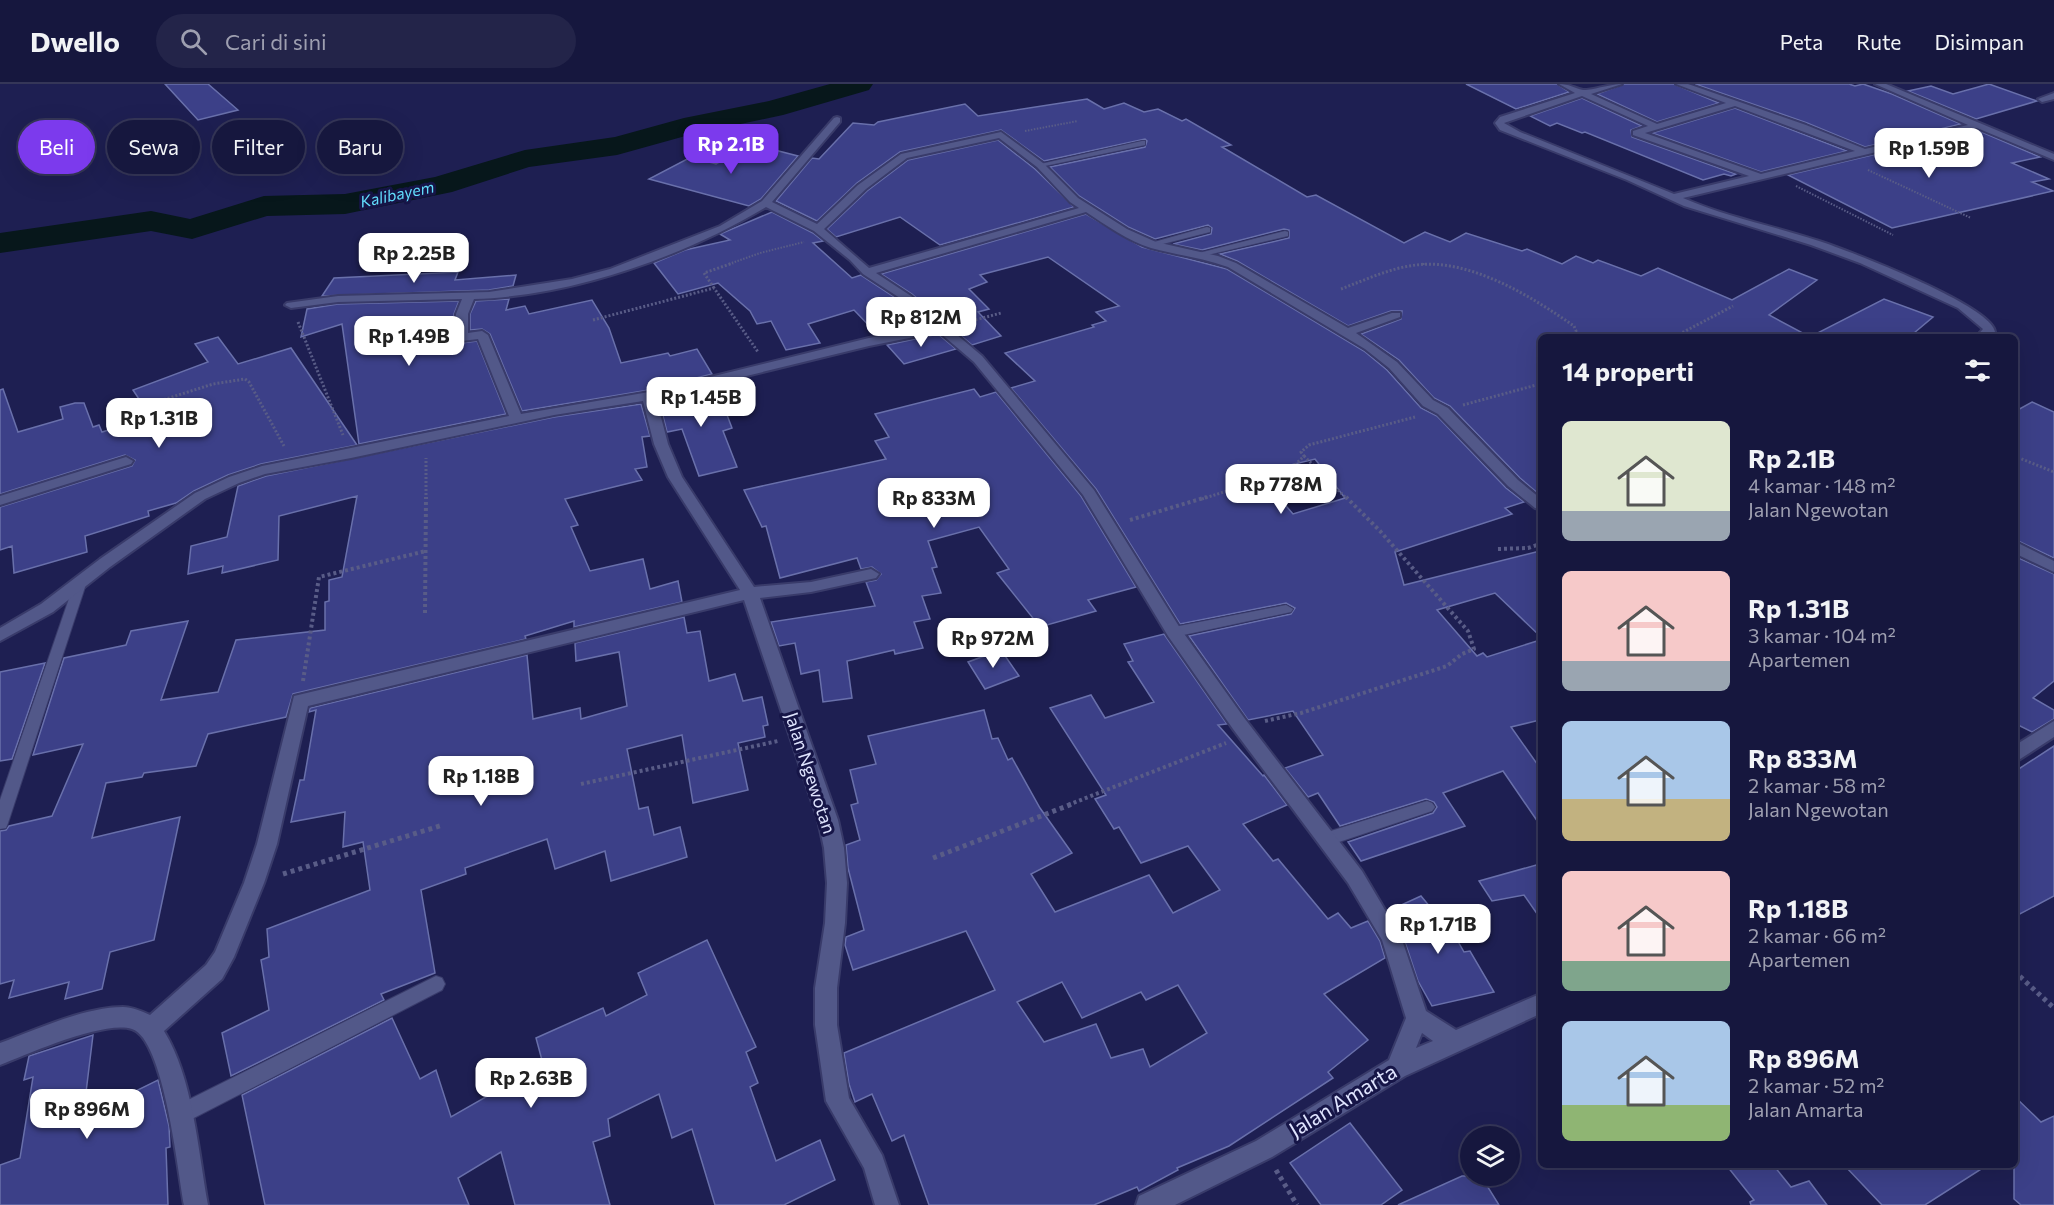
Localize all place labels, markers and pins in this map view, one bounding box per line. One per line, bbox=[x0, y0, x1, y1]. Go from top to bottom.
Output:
pin: Rp 2.1B bbox=[676, 124, 786, 175]
pin: Rp 1.59B bbox=[1867, 128, 1991, 179]
pin: Rp 2.25B bbox=[352, 233, 476, 284]
pin: Rp 812M bbox=[866, 297, 976, 348]
pin: Rp 1.49B bbox=[347, 316, 471, 367]
pin: Rp 1.45B bbox=[639, 377, 763, 428]
pin: Rp 1.31B bbox=[97, 398, 221, 449]
pin: Rp 778M bbox=[1226, 464, 1336, 515]
pin: Rp 833M bbox=[879, 478, 989, 529]
pin: Rp 972M bbox=[938, 618, 1048, 669]
pin: Rp 1.18B bbox=[419, 756, 543, 807]
pin: Rp 1.71B bbox=[1376, 904, 1500, 955]
pin: Rp 2.63B bbox=[469, 1058, 593, 1109]
pin: Rp 896M bbox=[32, 1089, 142, 1140]

